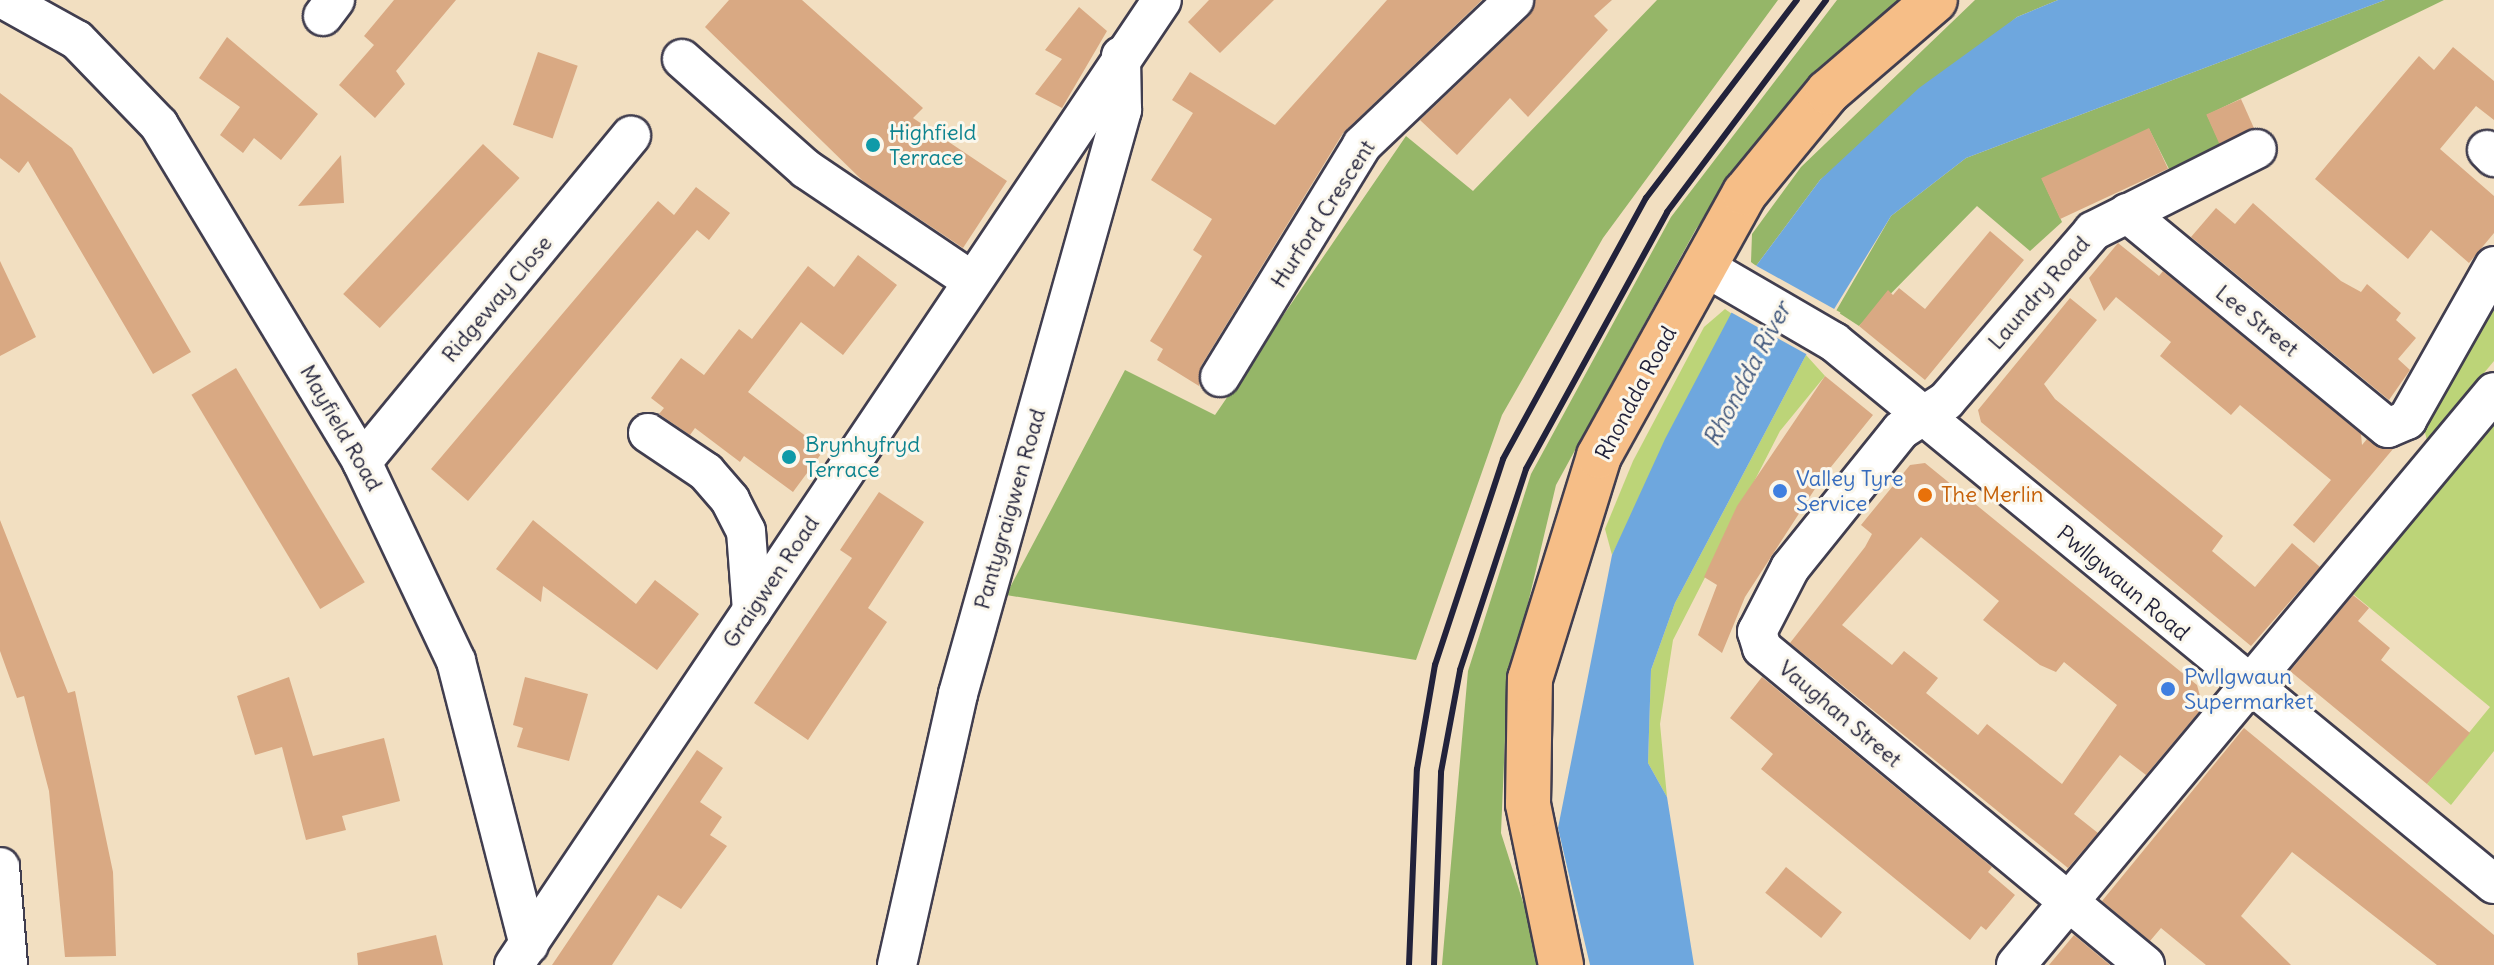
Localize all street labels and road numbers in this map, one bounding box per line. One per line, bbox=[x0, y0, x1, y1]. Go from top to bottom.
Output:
street label: Hurford Crescent bbox=[1265, 135, 1381, 293]
street label: Ridgeway Close bbox=[436, 230, 558, 368]
street label: Laundry Road bbox=[1983, 231, 2095, 355]
street label: Lee Street bbox=[2210, 280, 2304, 362]
street label: Rhondda Road bbox=[1590, 322, 1682, 464]
street label: Mayfield Road bbox=[294, 360, 388, 496]
street label: Pantygraigwen Road bbox=[969, 406, 1051, 612]
street label: Graigwen Road bbox=[717, 511, 825, 653]
street label: Pwllgwaun Road bbox=[2051, 520, 2195, 646]
street label: Vaughan Street bbox=[1773, 655, 1907, 773]

